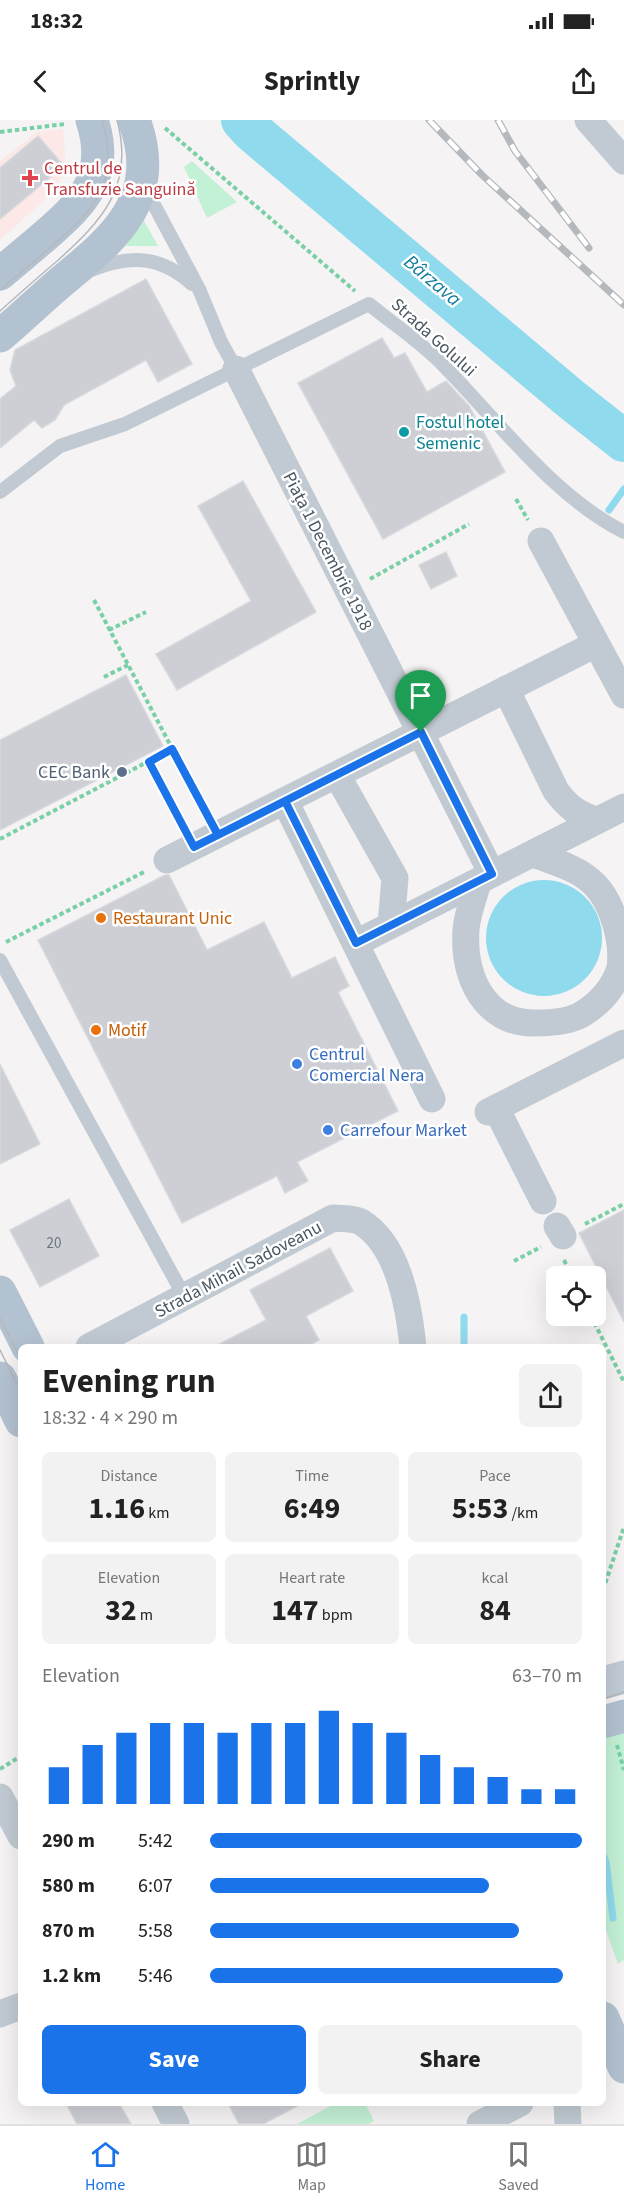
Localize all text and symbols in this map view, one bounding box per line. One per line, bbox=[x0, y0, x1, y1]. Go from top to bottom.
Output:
text: 18:32 bbox=[30, 5, 83, 37]
text: Sprintly bbox=[264, 62, 360, 101]
icon: back bbox=[24, 65, 57, 98]
icon: share bbox=[567, 65, 600, 98]
place label: Centrul de Transfuzie Sanguină bbox=[44, 156, 196, 202]
marker: Centrul de Transfuzie Sanguină bbox=[21, 169, 39, 187]
water label: Bârzava bbox=[398, 248, 467, 313]
street label: Strada Golului bbox=[386, 292, 482, 382]
place label: Fostul hotel Semenic bbox=[416, 410, 504, 456]
marker: Fostul hotel Semenic bbox=[397, 425, 411, 439]
street label: Piața 1 Decembrie 1918 bbox=[277, 468, 378, 635]
pin bbox=[395, 670, 446, 732]
icon: arrive bbox=[404, 679, 437, 712]
place label: CEC Bank bbox=[38, 760, 110, 785]
marker: CEC Bank bbox=[115, 765, 129, 779]
place label: Restaurant Unic bbox=[113, 906, 232, 931]
marker: Restaurant Unic bbox=[94, 911, 108, 925]
place label: Motif bbox=[108, 1018, 147, 1043]
marker: Motif bbox=[89, 1023, 103, 1037]
place label: Centrul Comercial Nera bbox=[309, 1042, 424, 1088]
marker: Centrul Comercial Nera bbox=[290, 1057, 304, 1071]
place label: Carrefour Market bbox=[340, 1118, 467, 1143]
marker: Carrefour Market bbox=[321, 1123, 335, 1137]
street label: Strada Mihail Sadoveanu bbox=[150, 1215, 326, 1324]
house number: 20 bbox=[47, 1233, 61, 1254]
map controls bbox=[546, 1266, 606, 1326]
button: locate bbox=[546, 1266, 606, 1326]
text: Evening run bbox=[42, 1358, 216, 1405]
button: share bbox=[519, 1364, 582, 1427]
text: 18:32 · 4 × 290 m bbox=[42, 1404, 178, 1432]
text: Distance bbox=[101, 1465, 157, 1487]
text: Time bbox=[295, 1465, 329, 1487]
text: Pace bbox=[479, 1465, 511, 1487]
text: 1.16 bbox=[89, 1487, 145, 1530]
text: 6:49 bbox=[284, 1487, 340, 1530]
text: 5:53 bbox=[452, 1487, 508, 1530]
text: km bbox=[145, 1502, 169, 1524]
text: /km bbox=[508, 1502, 538, 1524]
text: Elevation bbox=[98, 1567, 160, 1589]
text: Heart rate bbox=[279, 1567, 345, 1589]
text: kcal bbox=[482, 1567, 508, 1589]
text: 32 bbox=[105, 1589, 137, 1632]
text: 147 bbox=[271, 1589, 319, 1632]
text: 84 bbox=[479, 1589, 511, 1632]
text: m bbox=[137, 1604, 153, 1626]
text: bpm bbox=[319, 1604, 353, 1626]
text: Elevation bbox=[42, 1662, 120, 1690]
text: 63–70 m bbox=[512, 1662, 582, 1690]
text: 290 m bbox=[42, 1827, 95, 1855]
text: 5:42 bbox=[138, 1827, 173, 1855]
text: 580 m bbox=[42, 1872, 95, 1900]
text: 6:07 bbox=[138, 1872, 173, 1900]
text: 870 m bbox=[42, 1917, 95, 1945]
text: 5:58 bbox=[138, 1917, 173, 1945]
text: 1.2 km bbox=[42, 1962, 101, 1990]
text: 5:46 bbox=[138, 1962, 173, 1990]
button: Save bbox=[42, 2025, 306, 2094]
button: Share bbox=[318, 2025, 582, 2094]
tab: Home bbox=[85, 2138, 125, 2196]
tab: Map bbox=[295, 2138, 328, 2196]
tab: Saved bbox=[498, 2138, 539, 2196]

